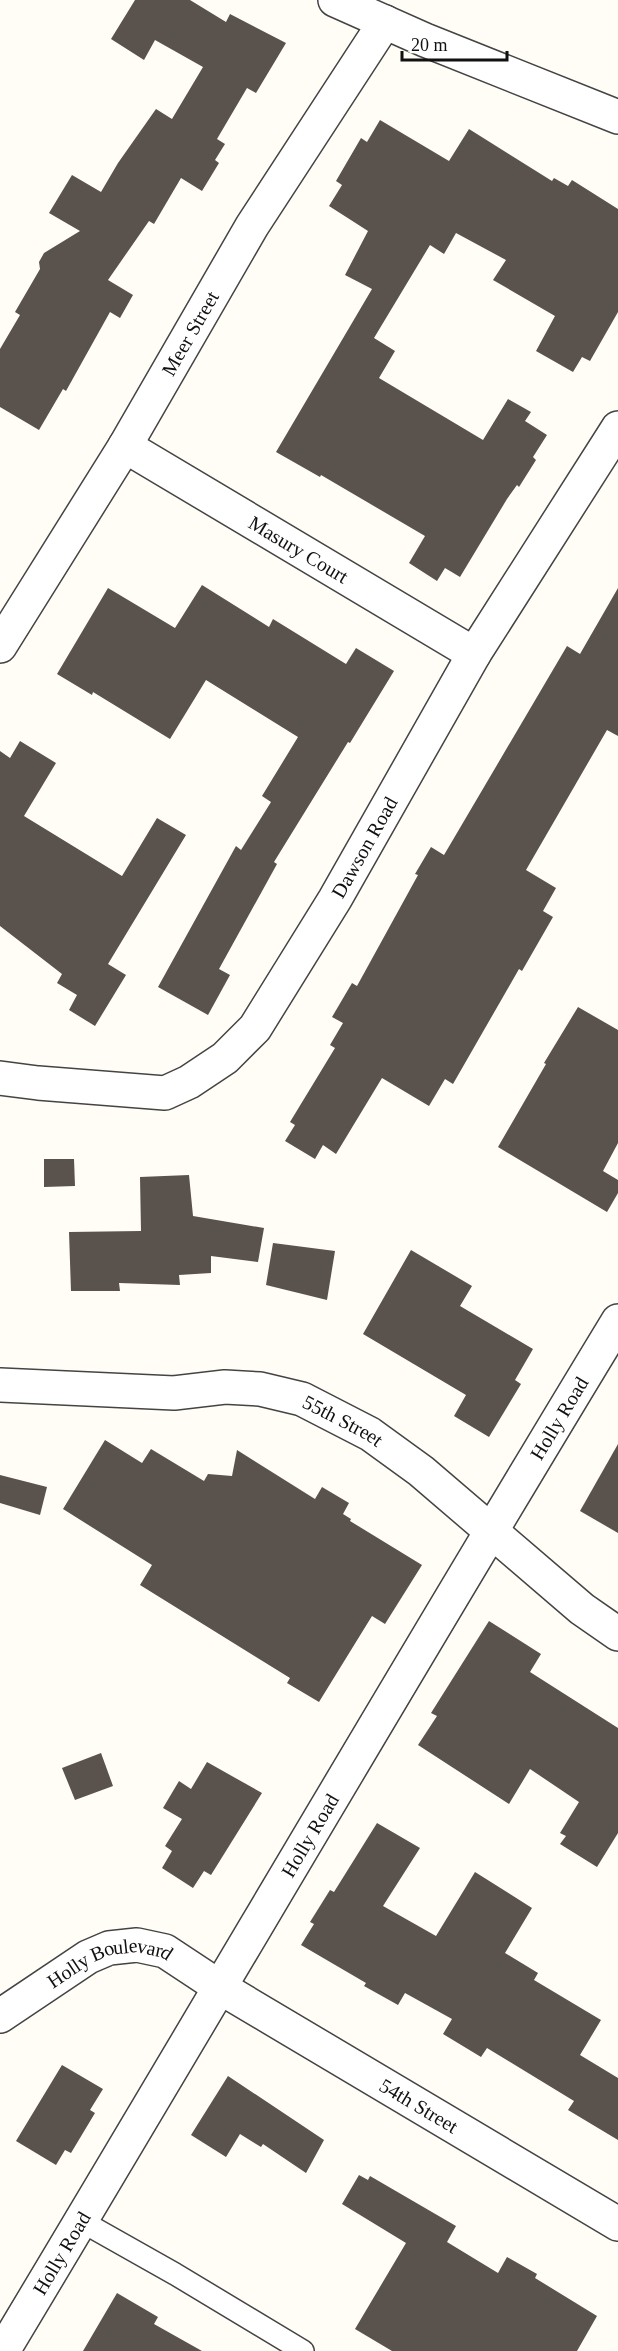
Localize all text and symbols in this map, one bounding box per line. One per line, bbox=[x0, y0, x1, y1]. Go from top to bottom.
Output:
scale bar bbox=[402, 24, 507, 62]
text: 20 m bbox=[411, 35, 448, 55]
street label: Meer Street bbox=[157, 287, 223, 379]
street label: Masury Court bbox=[245, 511, 353, 588]
street label: Dawson Road bbox=[327, 793, 402, 902]
street label: Holly Road bbox=[526, 1373, 593, 1464]
street label: 55th Street bbox=[299, 1390, 388, 1451]
street label: Holly Road bbox=[277, 1790, 343, 1881]
street label: Holly Boulevard bbox=[43, 1934, 177, 1992]
street label: 54th Street bbox=[376, 2074, 462, 2138]
street label: Holly Road bbox=[28, 2208, 95, 2299]

